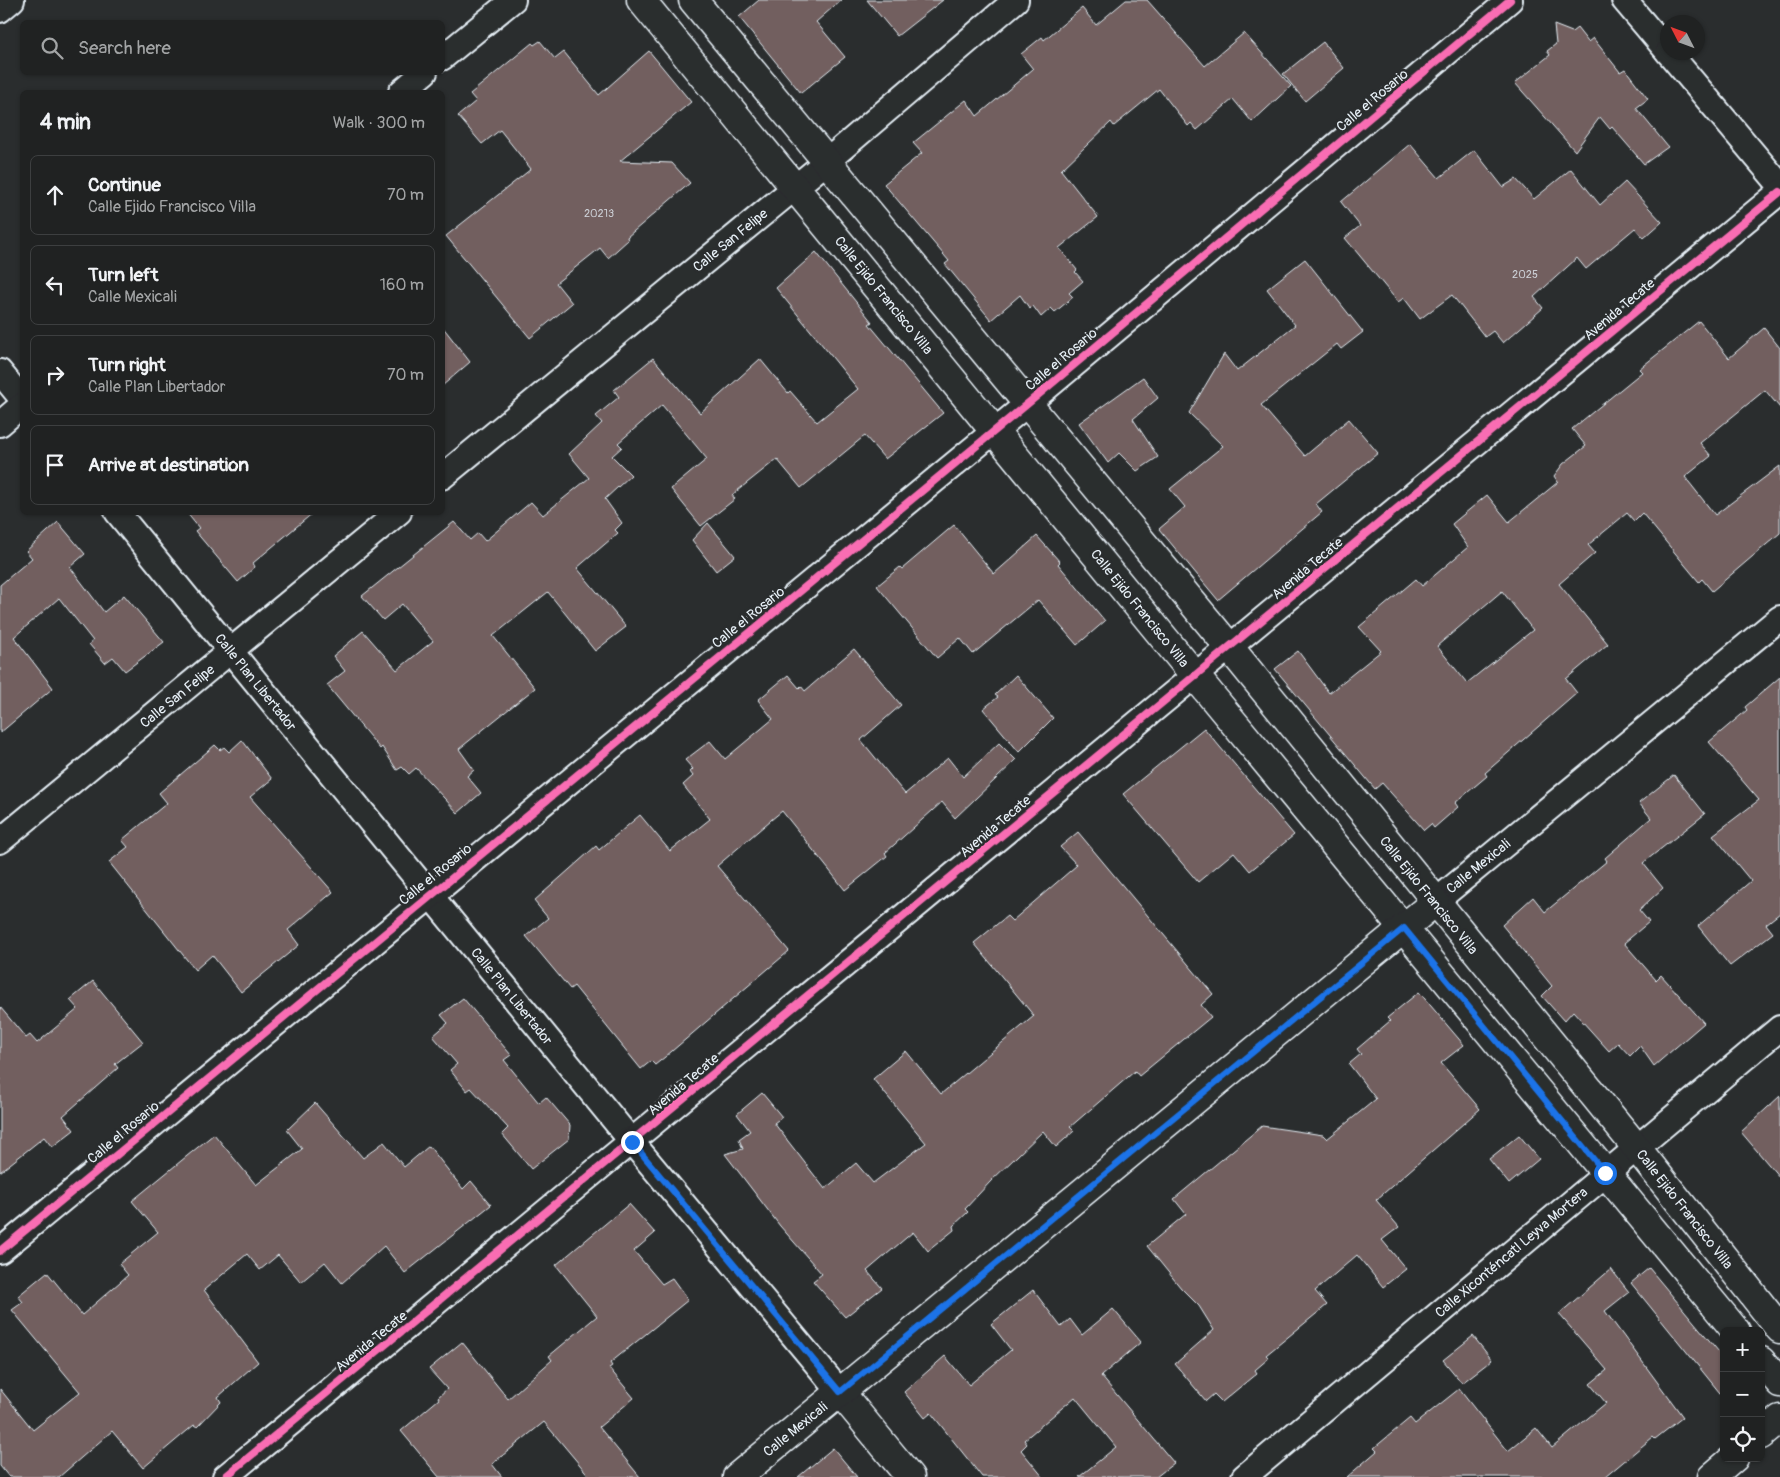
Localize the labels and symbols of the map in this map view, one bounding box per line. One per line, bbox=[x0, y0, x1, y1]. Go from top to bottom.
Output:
north arrow bbox=[1660, 15, 1705, 60]
street label: Calle el Rosario bbox=[1333, 65, 1412, 135]
street label: Calle San Felipe bbox=[690, 205, 771, 276]
house number: 20213 bbox=[584, 207, 614, 220]
street label: Calle Ejido Francisco Villa bbox=[831, 233, 936, 358]
house number: 2025 bbox=[1512, 268, 1538, 281]
street label: Avenida Tecate bbox=[1580, 275, 1658, 344]
street label: Calle el Rosario bbox=[1022, 324, 1101, 394]
street label: Avenida Tecate bbox=[1268, 534, 1346, 603]
street label: Calle Ejido Francisco Villa bbox=[1087, 546, 1192, 671]
street label: Calle el Rosario bbox=[709, 583, 788, 652]
street label: Calle Plan Libertador bbox=[211, 630, 300, 734]
street label: Calle San Felipe bbox=[137, 661, 218, 732]
street label: Avenida Tecate bbox=[956, 792, 1034, 861]
street label: Calle Ejido Francisco Villa bbox=[1376, 833, 1481, 958]
street label: Calle Mexicali bbox=[1443, 835, 1514, 897]
street label: Calle el Rosario bbox=[396, 840, 475, 909]
street label: Calle Plan Libertador bbox=[467, 944, 556, 1048]
street label: Avenida Tecate bbox=[644, 1050, 722, 1119]
street label: Calle el Rosario bbox=[84, 1097, 163, 1167]
route end bbox=[621, 1131, 644, 1154]
street label: Calle Ejido Francisco Villa bbox=[1633, 1146, 1737, 1272]
route start bbox=[1594, 1162, 1617, 1185]
street label: Calle Xiconténcatl Leyva Mortera bbox=[1432, 1184, 1591, 1321]
street label: Avenida Tecate bbox=[332, 1307, 411, 1376]
street label: Calle Mexicali bbox=[760, 1398, 831, 1460]

